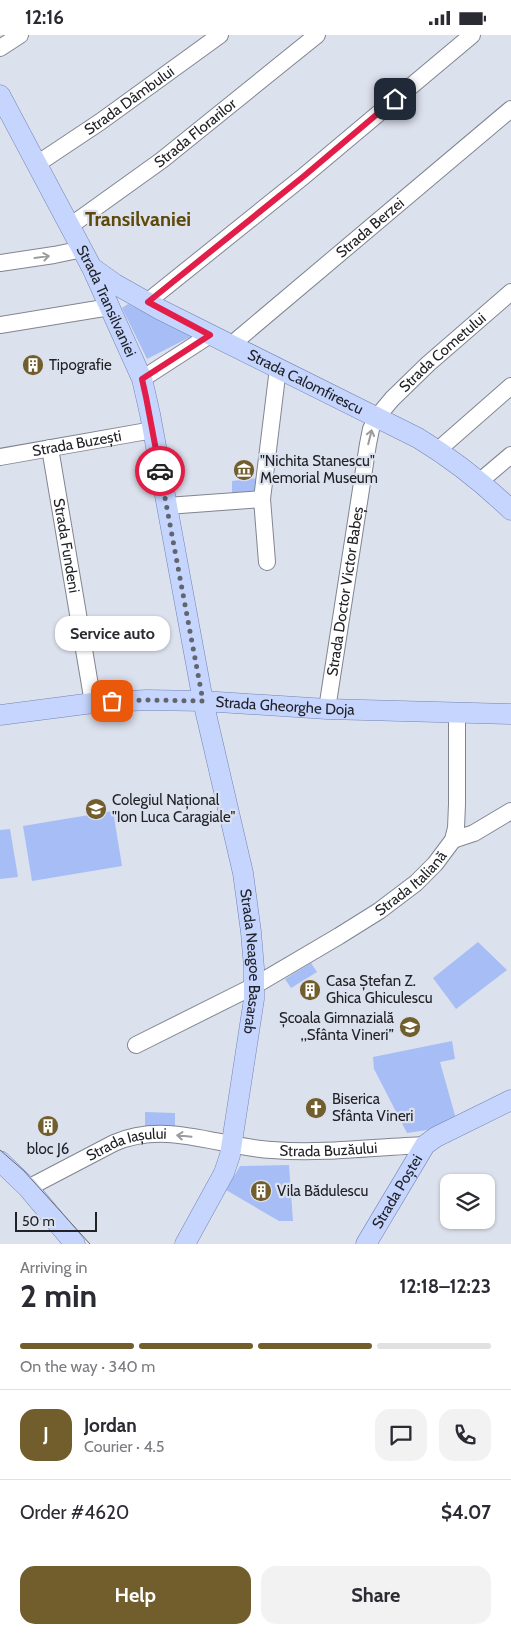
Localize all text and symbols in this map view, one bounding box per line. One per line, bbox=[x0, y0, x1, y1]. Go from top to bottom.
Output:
text: 12:16 bbox=[25, 6, 64, 29]
street label: Strada Dâmbului bbox=[81, 62, 178, 139]
pin bbox=[374, 78, 416, 120]
icon: home bbox=[381, 85, 409, 113]
street label: Strada Florarilor bbox=[151, 95, 240, 172]
street label: Strada Berzei bbox=[332, 194, 408, 262]
district label: Transilvaniei bbox=[85, 207, 191, 231]
street label: Strada Transilvaniei bbox=[73, 242, 140, 360]
one-way arrow bbox=[33, 252, 49, 262]
street label: Strada Cometului bbox=[396, 309, 489, 396]
street label: Strada Calomfirescu bbox=[245, 346, 366, 418]
building icon: Tipografie bbox=[21, 353, 45, 377]
place label: Tipografie bbox=[49, 356, 112, 374]
street label: Strada Buzești bbox=[31, 427, 123, 460]
one-way arrow bbox=[365, 429, 375, 445]
courier bbox=[135, 446, 185, 496]
place label: "Nichita Stanescu" Memorial Museum bbox=[260, 452, 378, 487]
icon: car bbox=[146, 457, 174, 485]
museum icon: "Nichita Stanescu" Memorial Museum bbox=[232, 458, 256, 482]
street label: Strada Fundeni bbox=[50, 497, 83, 594]
street label: Strada Doctor Victor Babeș bbox=[323, 505, 368, 677]
callout: Service auto bbox=[54, 616, 170, 651]
text: Service auto bbox=[70, 624, 155, 643]
pin bbox=[91, 680, 133, 722]
icon: bag bbox=[98, 687, 126, 715]
street label: Strada Gheorghe Doja bbox=[215, 693, 356, 719]
place label: Colegiul Național "Ion Luca Caragiale" bbox=[112, 791, 235, 826]
school or university icon: Colegiul Național "Ion Luca Caragiale" bbox=[84, 797, 108, 821]
street label: Strada Italiană bbox=[371, 847, 451, 920]
street label: Strada Neagoe Basarab bbox=[236, 888, 263, 1035]
place label: Casa Ștefan Z. Ghica Ghiculescu bbox=[326, 972, 433, 1007]
building icon: Casa Ștefan Z. Ghica Ghiculescu bbox=[298, 978, 322, 1002]
place label: Școala Gimnazială ,,Sfânta Vineri” bbox=[279, 1009, 395, 1044]
school or university icon: Școala Gimnazială ,,Sfânta Vineri” bbox=[398, 1015, 422, 1039]
place label: Biserica Sfânta Vineri bbox=[332, 1090, 414, 1125]
church icon: Biserica Sfânta Vineri bbox=[304, 1096, 328, 1120]
building icon: bloc J6 bbox=[36, 1114, 60, 1138]
street label: Strada Iașului bbox=[83, 1125, 167, 1165]
one-way arrow bbox=[176, 1131, 192, 1140]
street label: Strada Buzăului bbox=[279, 1139, 378, 1160]
place label: bloc J6 bbox=[27, 1140, 69, 1158]
street label: Strada Poștei bbox=[368, 1151, 426, 1232]
map controls bbox=[440, 1174, 495, 1229]
button: layers bbox=[440, 1174, 495, 1229]
building icon: Vila Bădulescu bbox=[249, 1179, 273, 1203]
place label: Vila Bădulescu bbox=[277, 1182, 368, 1200]
scale bar bbox=[15, 1209, 98, 1232]
text: 50 m bbox=[22, 1212, 55, 1230]
text: Arriving in bbox=[20, 1258, 87, 1277]
text: 12:18–12:23 bbox=[399, 1275, 491, 1298]
text: 2 min bbox=[20, 1276, 97, 1315]
text: On the way · 340 m bbox=[20, 1357, 155, 1376]
button: chat bbox=[375, 1409, 427, 1461]
button: phone bbox=[439, 1409, 491, 1461]
text: Jordan bbox=[84, 1414, 137, 1437]
text: J bbox=[43, 1423, 49, 1446]
text: Courier · 4.5 bbox=[84, 1437, 165, 1456]
text: Order #4620 bbox=[20, 1501, 129, 1524]
text: $4.07 bbox=[441, 1501, 491, 1524]
button: Help bbox=[20, 1566, 251, 1624]
button: Share bbox=[261, 1566, 491, 1624]

